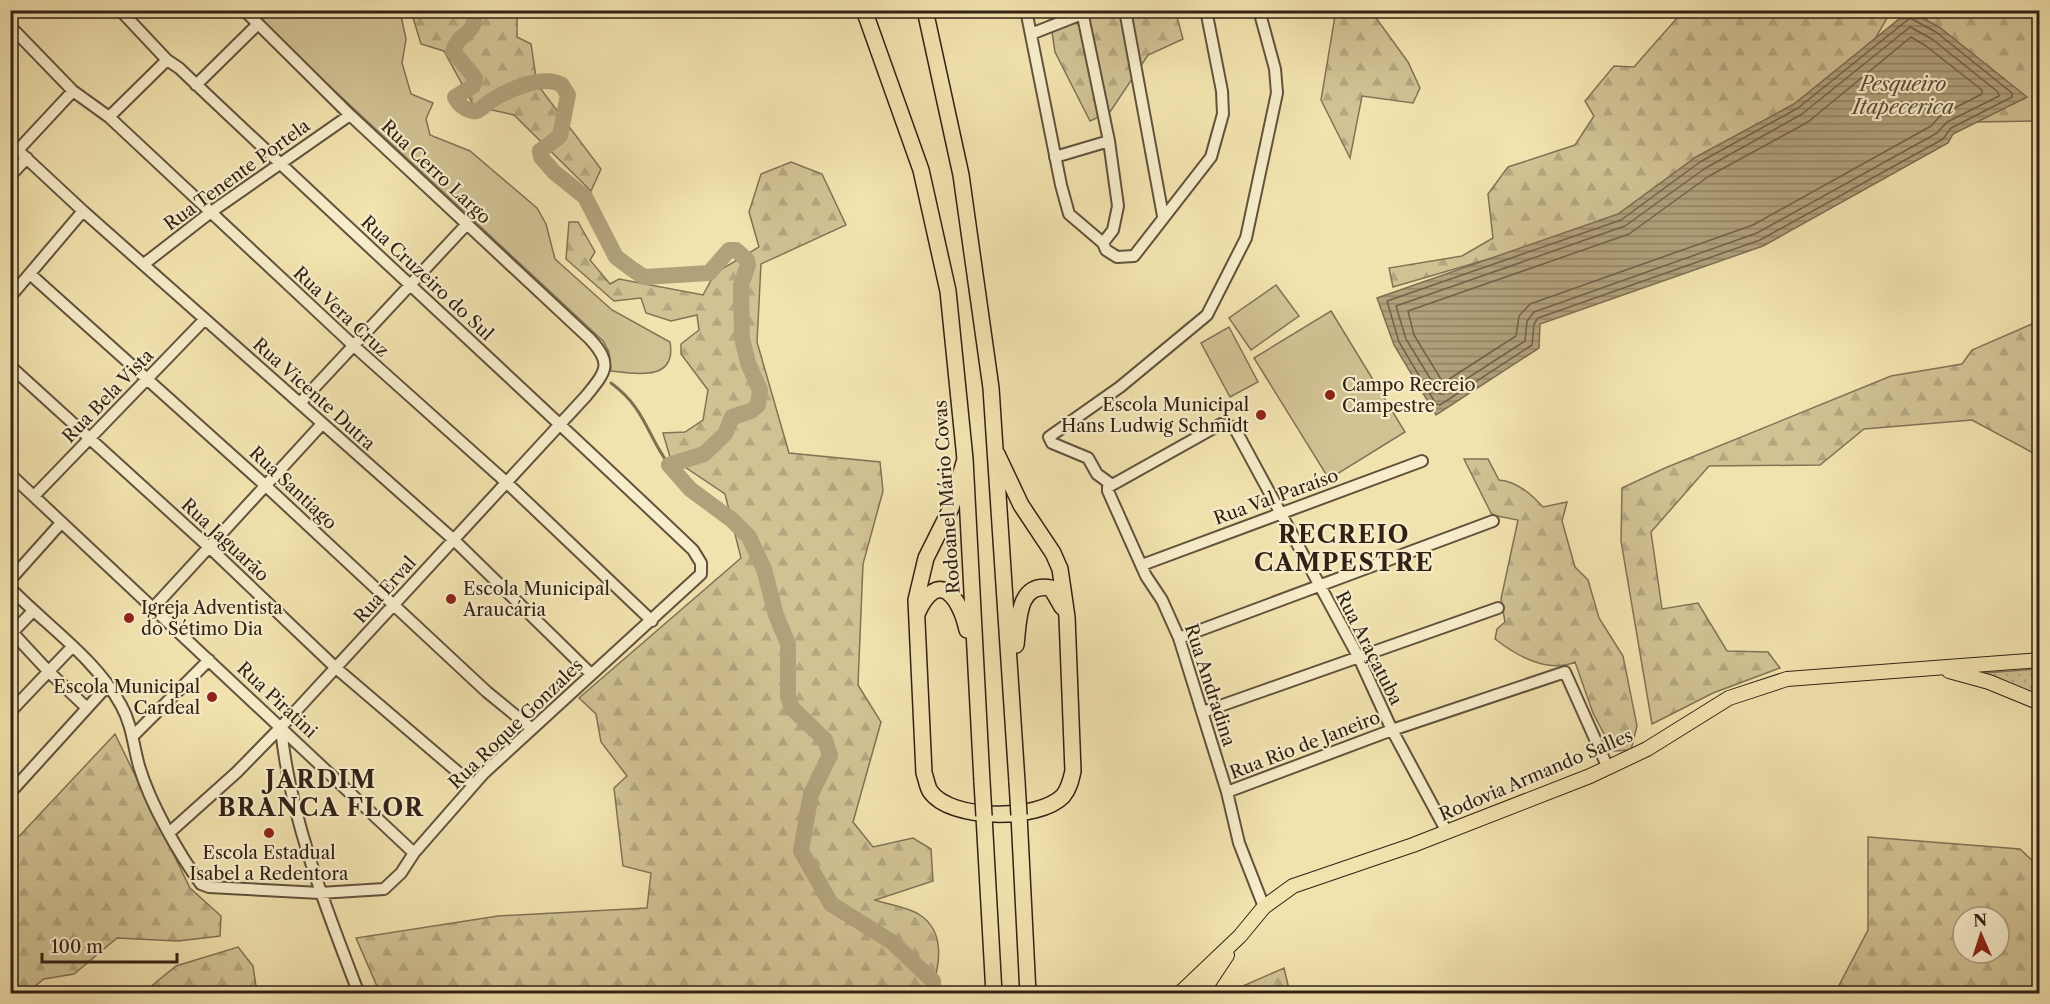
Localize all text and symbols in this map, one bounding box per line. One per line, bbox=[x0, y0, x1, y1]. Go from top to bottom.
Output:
water label: Pesqueiro Itapecerica bbox=[1850, 72, 1954, 119]
street label: Rua Tenente Portela bbox=[160, 114, 315, 235]
street label: Rua Cerro Largo bbox=[376, 115, 496, 229]
street label: Rua Cruzeiro do Sul bbox=[356, 211, 498, 345]
street label: Rua Vera Cruz bbox=[289, 262, 393, 362]
street label: Rua Vicente Dutra bbox=[248, 333, 380, 455]
street label: Rua Bela Vista bbox=[58, 344, 159, 447]
place label: Campo Recreio Campestre bbox=[1342, 374, 1476, 417]
marker: Campo Recreio Campestre bbox=[1323, 388, 1337, 402]
place label: Escola Municipal Hans Ludwig Schmidt bbox=[1061, 394, 1250, 437]
street label: Rodoanel Mário Covas bbox=[929, 399, 965, 595]
marker: Escola Municipal Hans Ludwig Schmidt bbox=[1254, 408, 1268, 422]
street label: Rua Santiago bbox=[245, 442, 341, 534]
street label: Rua Val Paraíso bbox=[1211, 464, 1341, 530]
street label: Rua Jaguarão bbox=[177, 494, 273, 586]
district label: RECREIO CAMPESTRE bbox=[1254, 520, 1434, 577]
street label: Rua Erval bbox=[349, 552, 421, 628]
place label: Escola Municipal Araucária bbox=[462, 578, 610, 621]
street label: Rua Araçatuba bbox=[1331, 587, 1407, 709]
marker: Escola Municipal Araucária bbox=[444, 592, 458, 606]
place label: Igreja Adventista do Sétimo Dia bbox=[141, 597, 283, 640]
marker: Igreja Adventista do Sétimo Dia bbox=[122, 611, 136, 625]
street label: Rua Andradina bbox=[1180, 621, 1240, 749]
street label: Rua Roque Gonzales bbox=[444, 654, 588, 794]
street label: Rua Piratini bbox=[232, 657, 322, 743]
place label: Escola Municipal Cardeal bbox=[53, 676, 200, 719]
marker: Escola Municipal Cardeal bbox=[205, 690, 219, 704]
street label: Rua Rio de Janeiro bbox=[1227, 706, 1383, 784]
street label: Rodovia Armando Salles bbox=[1436, 724, 1636, 826]
district label: JARDIM BRANCA FLOR bbox=[218, 765, 424, 822]
marker: Escola Estadual Isabel a Redentora bbox=[262, 826, 276, 840]
place label: Escola Estadual Isabel a Redentora bbox=[189, 842, 349, 885]
north arrow bbox=[1951, 905, 2011, 965]
text: N bbox=[1973, 910, 1988, 930]
scale bar bbox=[42, 926, 177, 964]
text: 100 m bbox=[51, 936, 103, 958]

